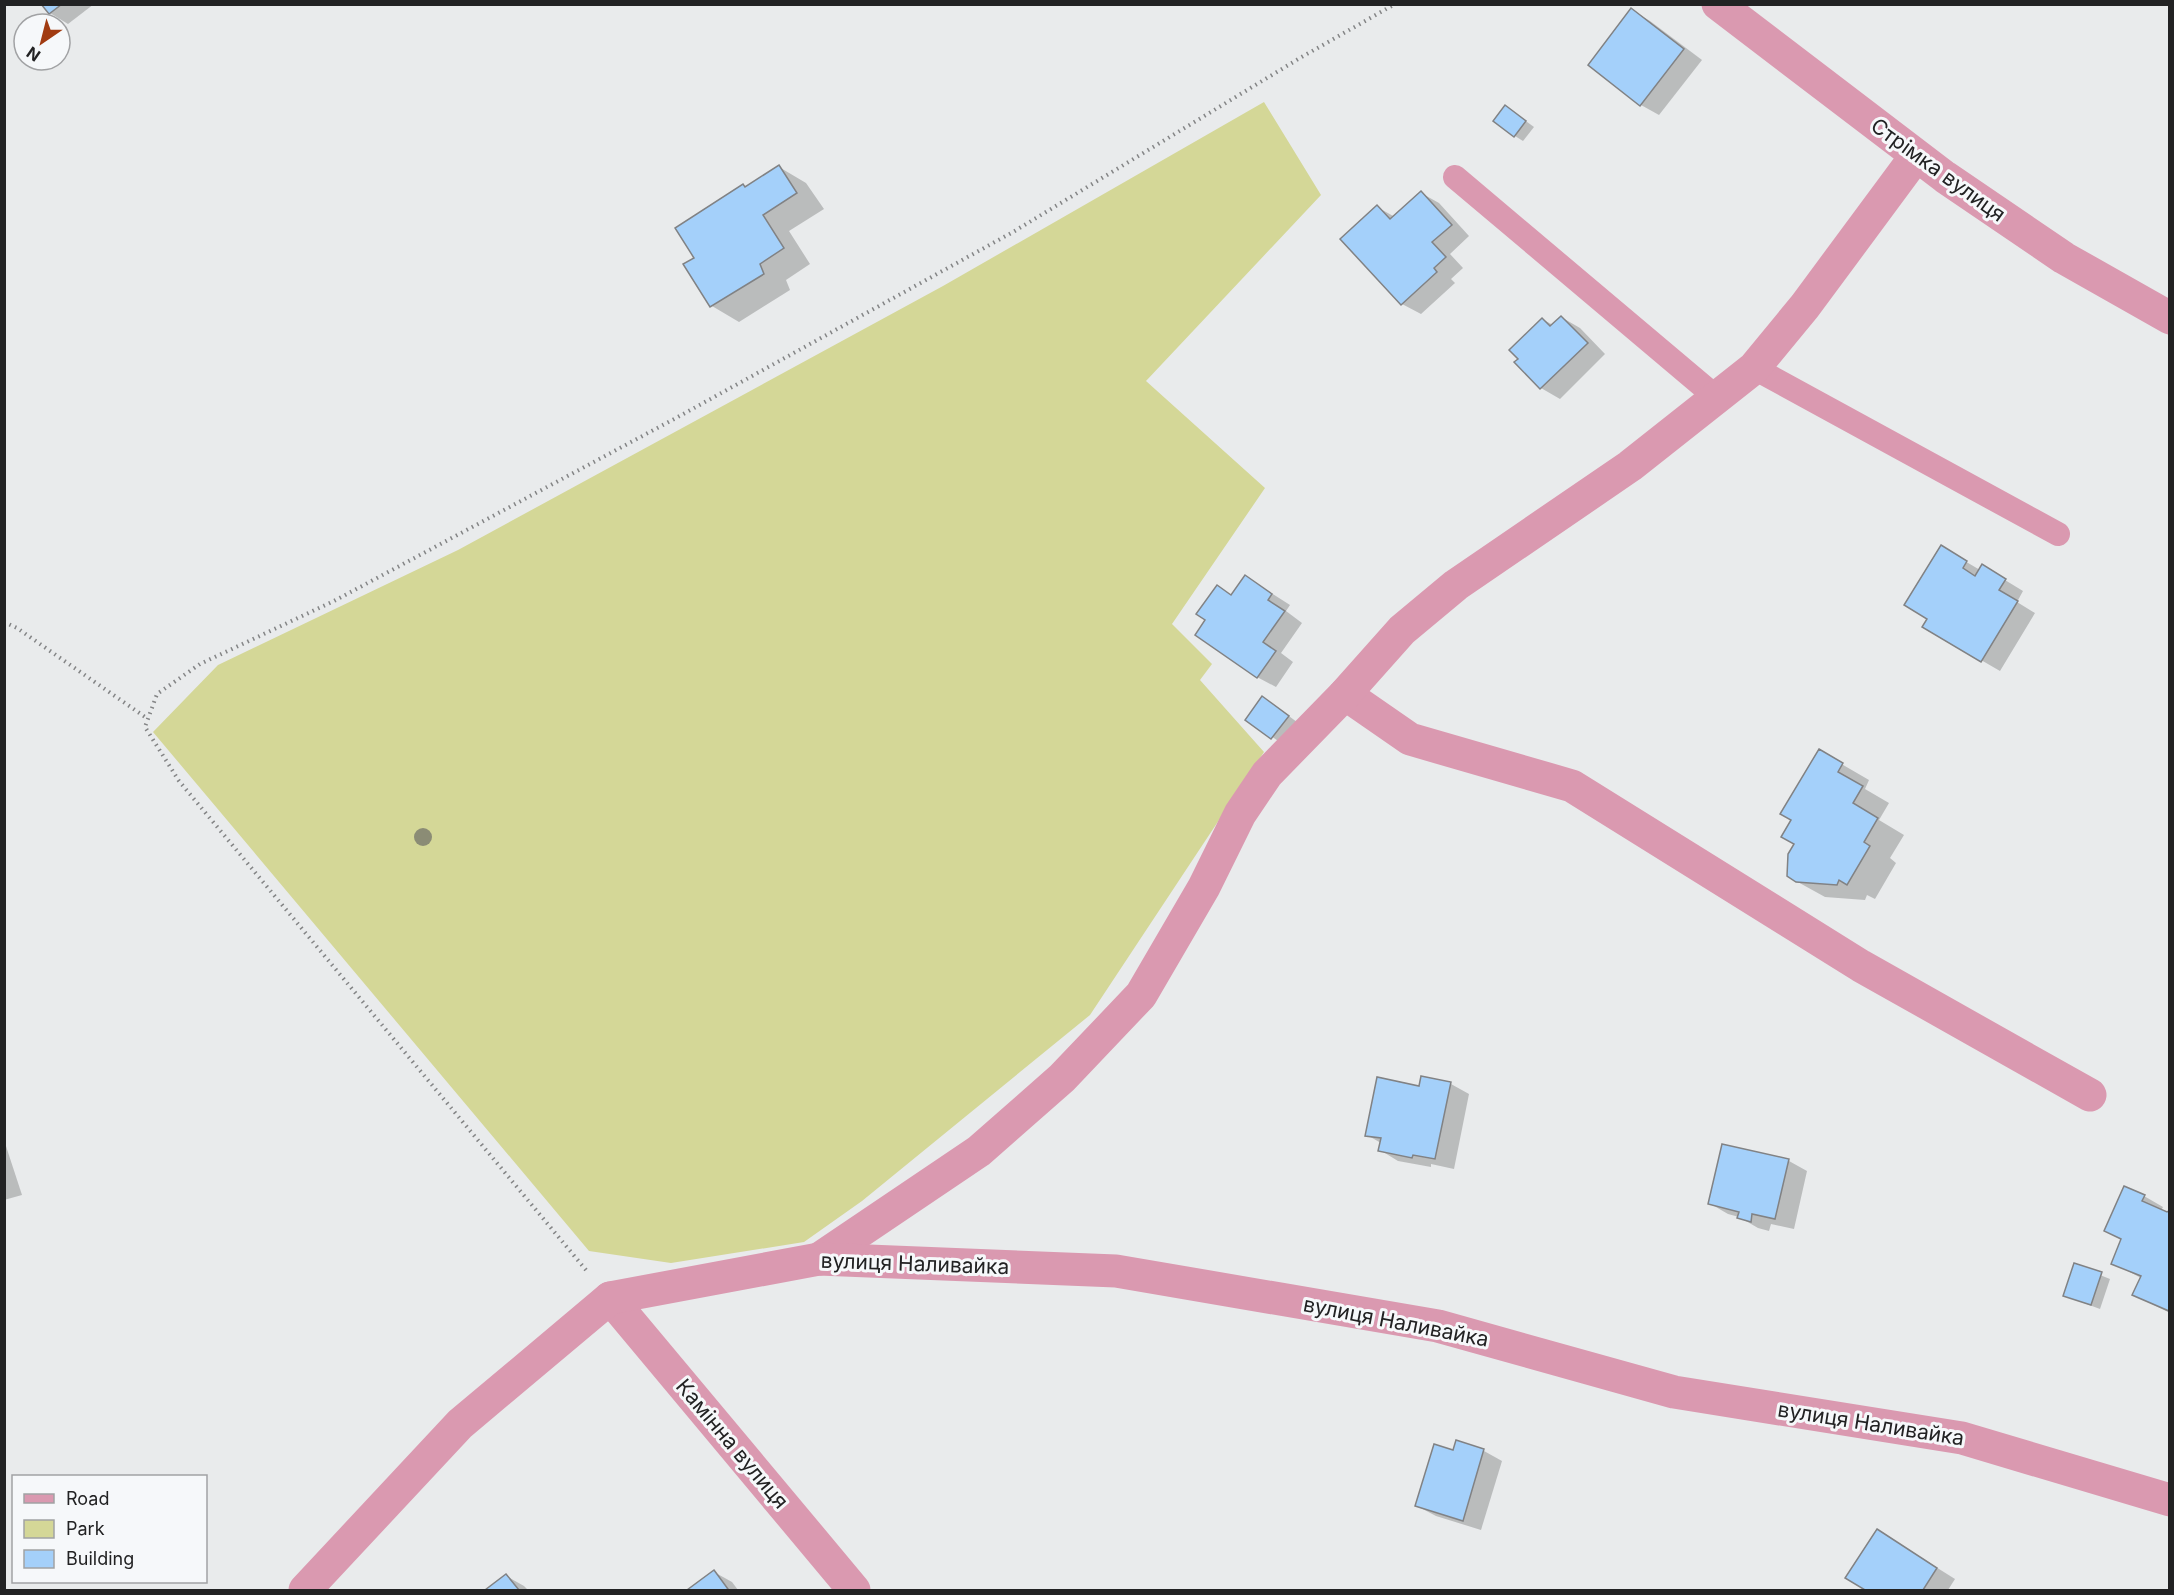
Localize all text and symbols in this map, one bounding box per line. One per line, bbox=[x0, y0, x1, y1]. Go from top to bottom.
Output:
north arrow bbox=[12, 12, 72, 72]
text: N bbox=[23, 43, 44, 66]
street label: Стрімка вулиця bbox=[1866, 112, 2010, 227]
street label: вулиця Наливайка bbox=[820, 1248, 1010, 1279]
street label: вулиця Наливайка bbox=[1301, 1291, 1491, 1352]
street label: Камінна вулиця bbox=[671, 1374, 794, 1513]
street label: вулиця Наливайка bbox=[1776, 1396, 1966, 1451]
legend bbox=[12, 1475, 207, 1583]
text: Road bbox=[66, 1488, 109, 1509]
text: Park bbox=[66, 1518, 105, 1539]
text: Building bbox=[66, 1548, 134, 1569]

